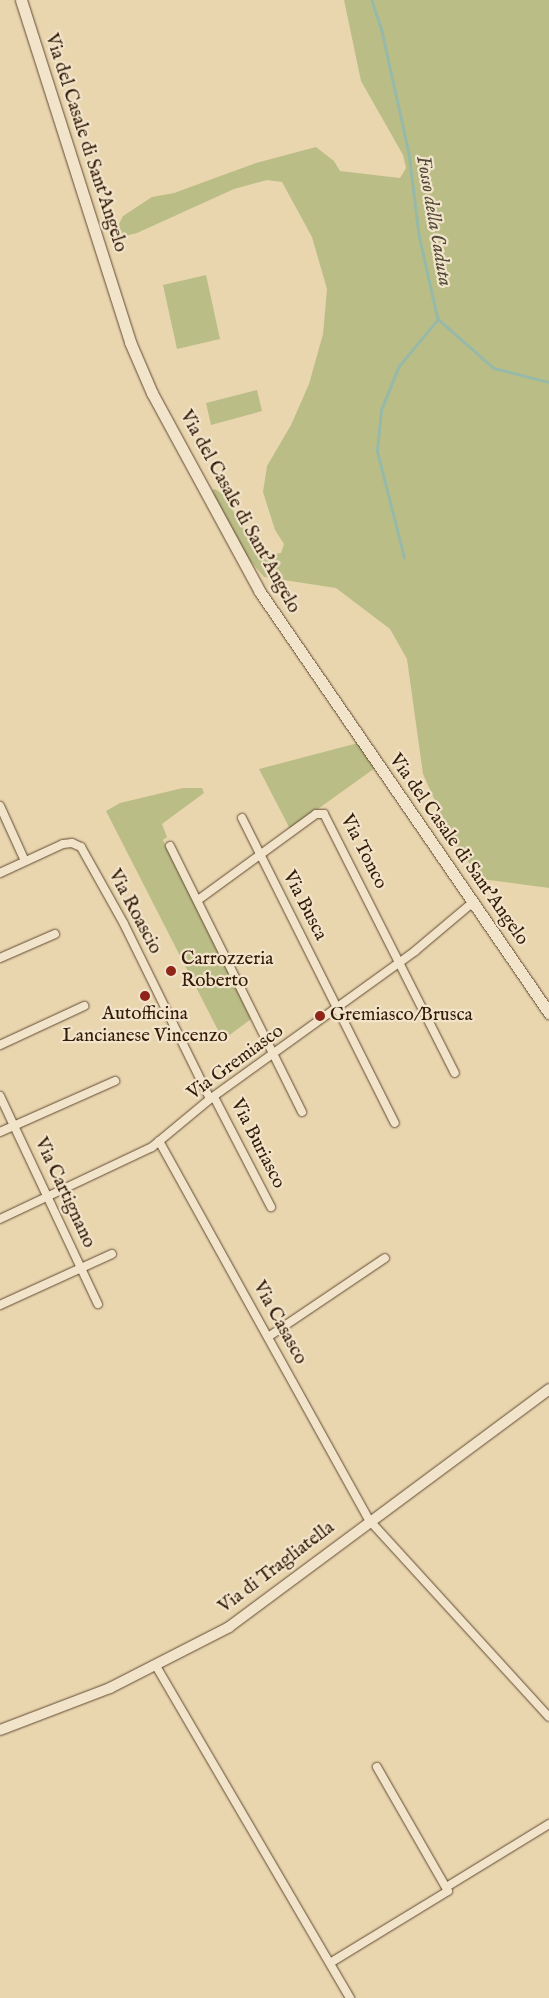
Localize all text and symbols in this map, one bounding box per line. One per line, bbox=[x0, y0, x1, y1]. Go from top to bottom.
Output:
street label: Via del Casale di Sant'Angelo bbox=[39, 31, 131, 255]
water label: Fosso della Caduta bbox=[411, 154, 457, 288]
street label: Via del Casale di Sant'Angelo bbox=[174, 407, 304, 617]
street label: Via del Casale di Sant'Angelo bbox=[383, 750, 533, 950]
street label: Via Tonco bbox=[335, 811, 391, 893]
street label: Via Roascio bbox=[102, 866, 166, 958]
street label: Via Busca bbox=[277, 867, 331, 945]
place label: Carrozzeria Roberto bbox=[181, 949, 274, 993]
marker: Carrozzeria Roberto bbox=[165, 965, 177, 977]
marker: Autofficina Lancianese Vincenzo bbox=[139, 990, 151, 1002]
place label: Autofficina Lancianese Vincenzo bbox=[62, 1004, 228, 1048]
place label: Gremiasco/Brusca bbox=[330, 1005, 473, 1027]
marker: Gremiasco/Brusca bbox=[314, 1010, 326, 1022]
street label: Via Gremiasco bbox=[183, 1020, 289, 1106]
street label: Via Buriasco bbox=[225, 1095, 289, 1193]
street label: Via Cartignano bbox=[28, 1134, 100, 1252]
street label: Via Casasco bbox=[247, 1277, 311, 1369]
street label: Via di Tragliatella bbox=[214, 1517, 340, 1619]

